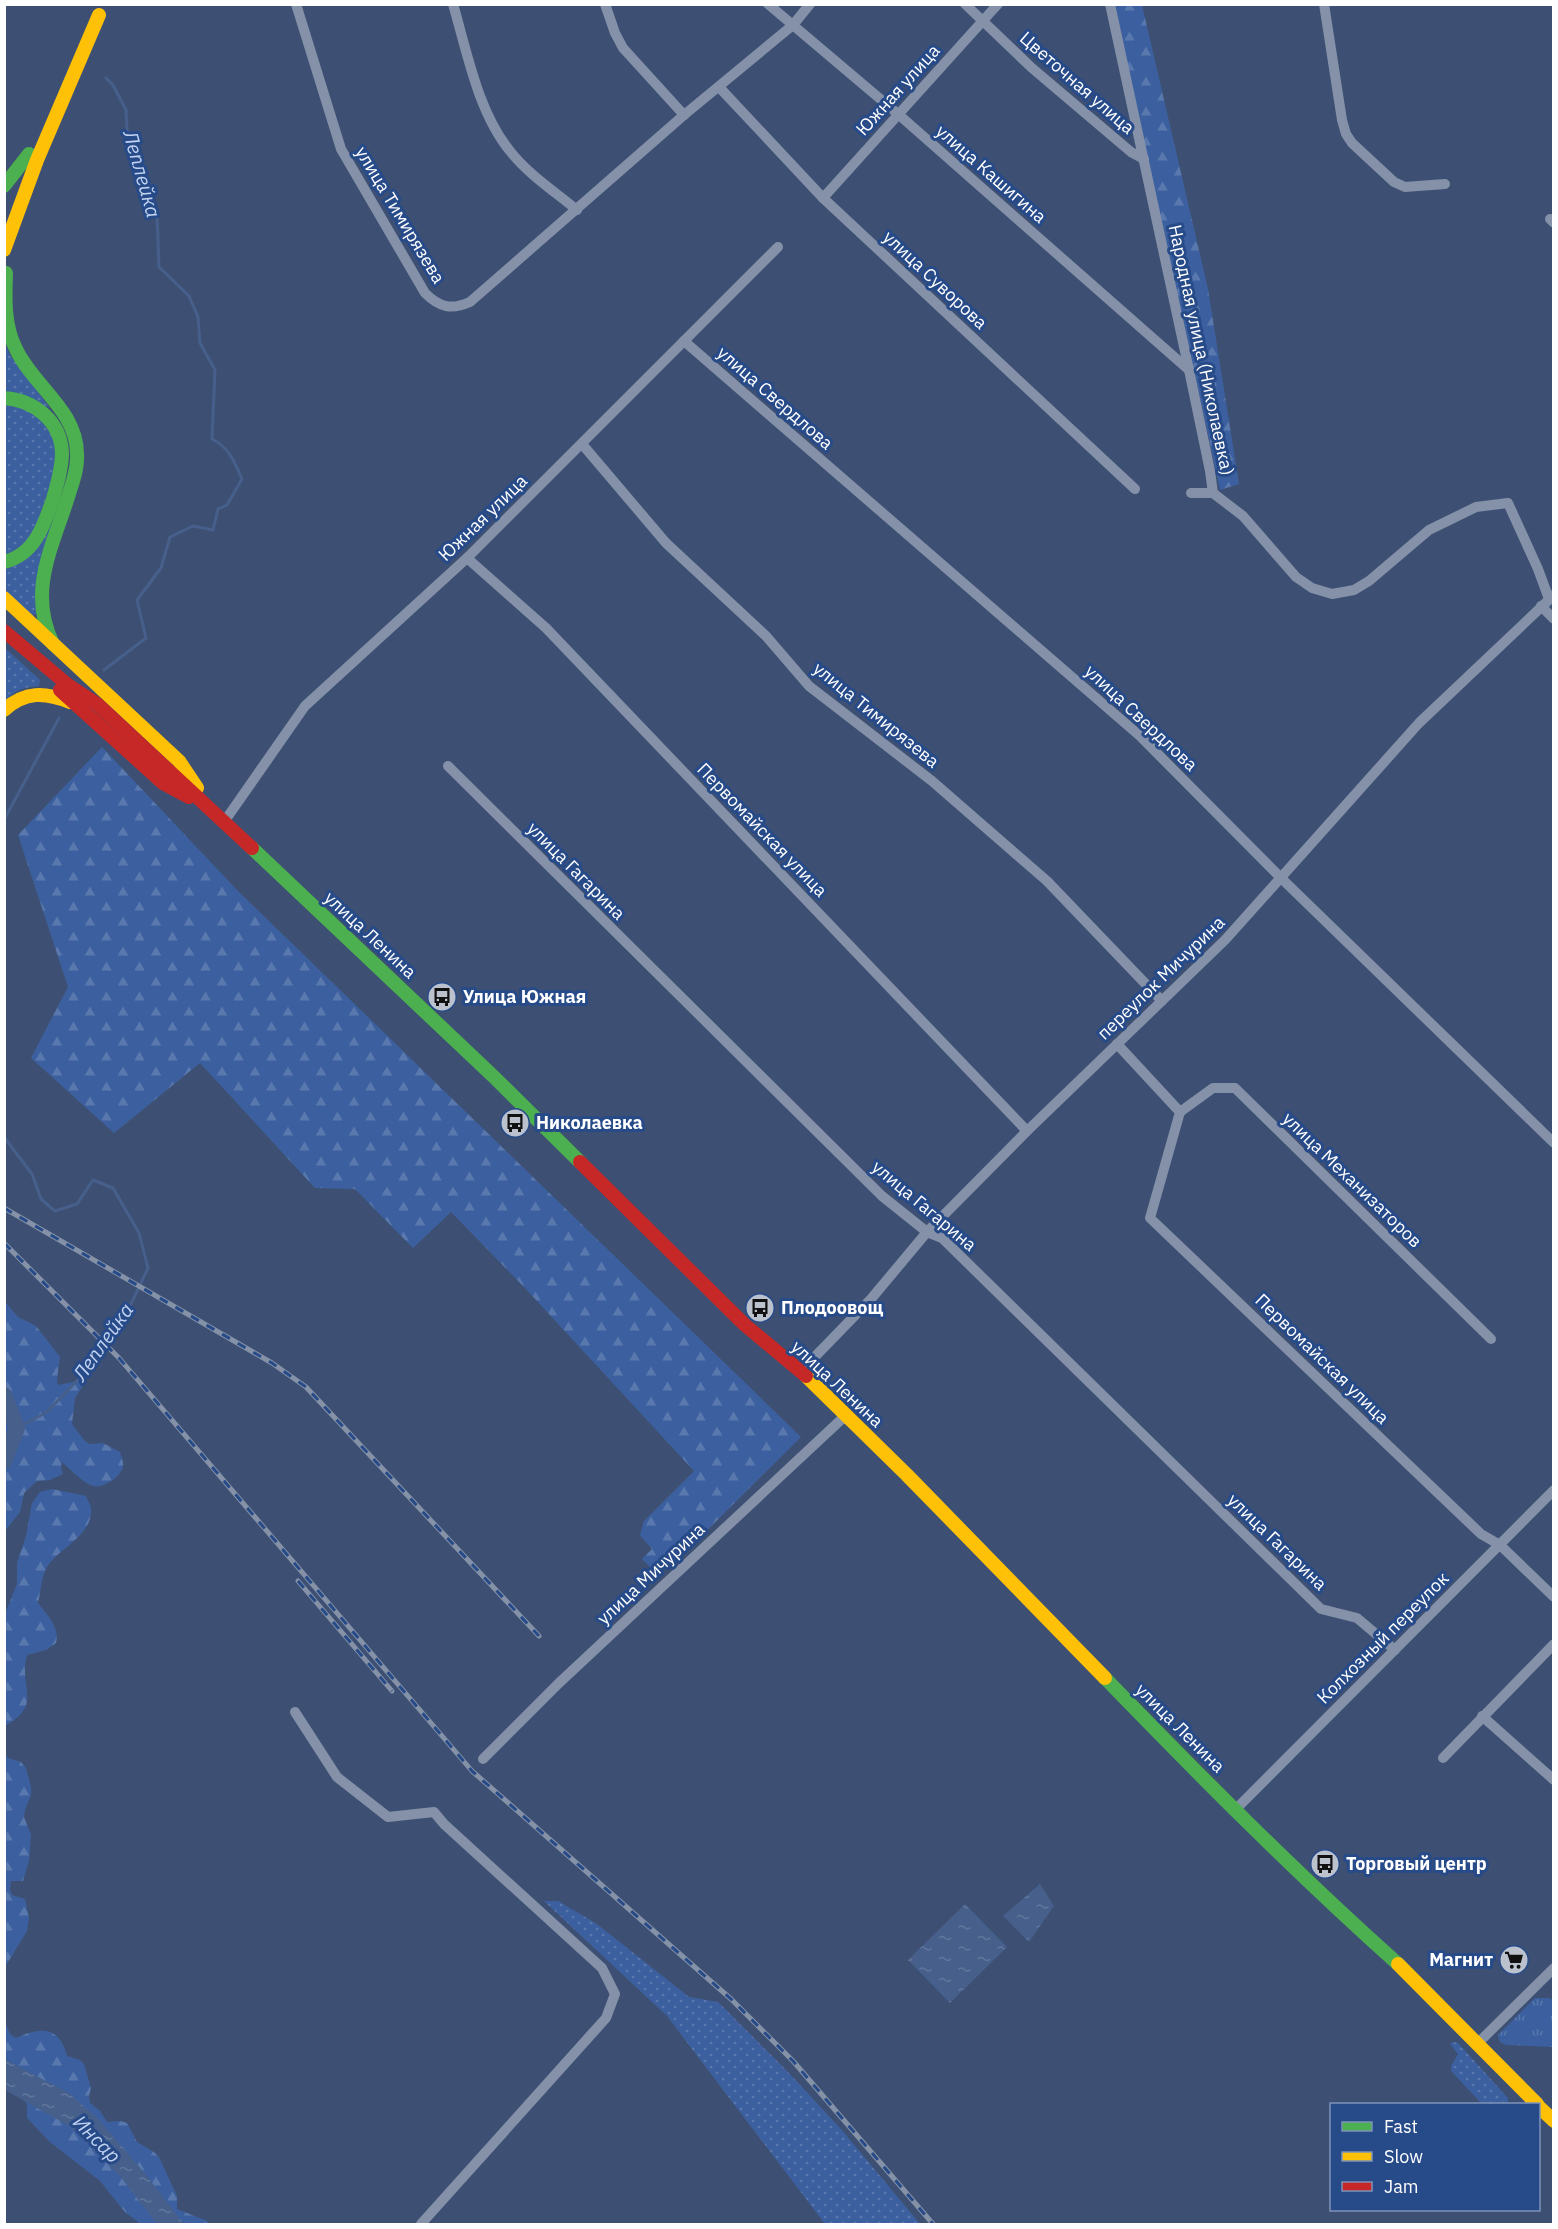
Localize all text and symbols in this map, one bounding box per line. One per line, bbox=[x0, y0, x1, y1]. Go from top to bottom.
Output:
street label: Цветочная улица bbox=[1015, 26, 1140, 139]
street label: Южная улица bbox=[851, 39, 945, 140]
street label: улица Кашигина bbox=[931, 119, 1052, 228]
water label: Леплейка bbox=[117, 126, 168, 220]
street label: улица Тимирязева bbox=[350, 142, 451, 288]
street label: Народная улица (Николаевка) bbox=[1164, 222, 1239, 477]
street label: улица Суворова bbox=[878, 225, 993, 334]
street label: улица Свердлова bbox=[713, 341, 838, 455]
street label: Южная улица bbox=[433, 469, 532, 566]
street label: улица Тимирязева bbox=[809, 657, 944, 773]
street label: улица Свердлова bbox=[1080, 659, 1203, 776]
street label: Первомайская улица bbox=[692, 758, 833, 902]
street label: улица Гагарина bbox=[522, 817, 631, 925]
street label: улица Ленина bbox=[319, 886, 421, 983]
street label: переулок Мичурина bbox=[1092, 911, 1230, 1044]
bus stop icon: Улица Южная bbox=[426, 981, 458, 1013]
place label: Улица Южная bbox=[463, 985, 586, 1008]
bus stop icon: Николаевка bbox=[499, 1107, 531, 1139]
street label: улица Механизаторов bbox=[1278, 1107, 1427, 1252]
place label: Николаевка bbox=[536, 1111, 643, 1134]
street label: улица Гагарина bbox=[867, 1155, 982, 1256]
street label: Первомайская улица bbox=[1250, 1289, 1395, 1429]
bus stop icon: Плодоовощ bbox=[744, 1292, 776, 1324]
place label: Плодоовощ bbox=[781, 1296, 883, 1319]
water label: Леплейка bbox=[65, 1297, 139, 1387]
street label: улица Ленина bbox=[786, 1335, 888, 1432]
street label: улица Гагарина bbox=[1223, 1488, 1332, 1595]
street label: улица Мичурина bbox=[592, 1517, 710, 1630]
street label: Колхозный переулок bbox=[1312, 1567, 1454, 1708]
street label: улица Ленина bbox=[1131, 1678, 1230, 1778]
bus stop icon: Торговый центр bbox=[1309, 1848, 1341, 1880]
place label: Торговый центр bbox=[1346, 1852, 1487, 1875]
supermarket icon: Магнит bbox=[1498, 1944, 1530, 1976]
place label: Магнит bbox=[1429, 1948, 1493, 1971]
legend bbox=[1330, 2103, 1540, 2211]
water label: Инсар bbox=[67, 2109, 127, 2169]
text: Fast bbox=[1384, 2115, 1418, 2138]
text: Slow bbox=[1384, 2145, 1423, 2168]
text: Jam bbox=[1384, 2175, 1419, 2198]

